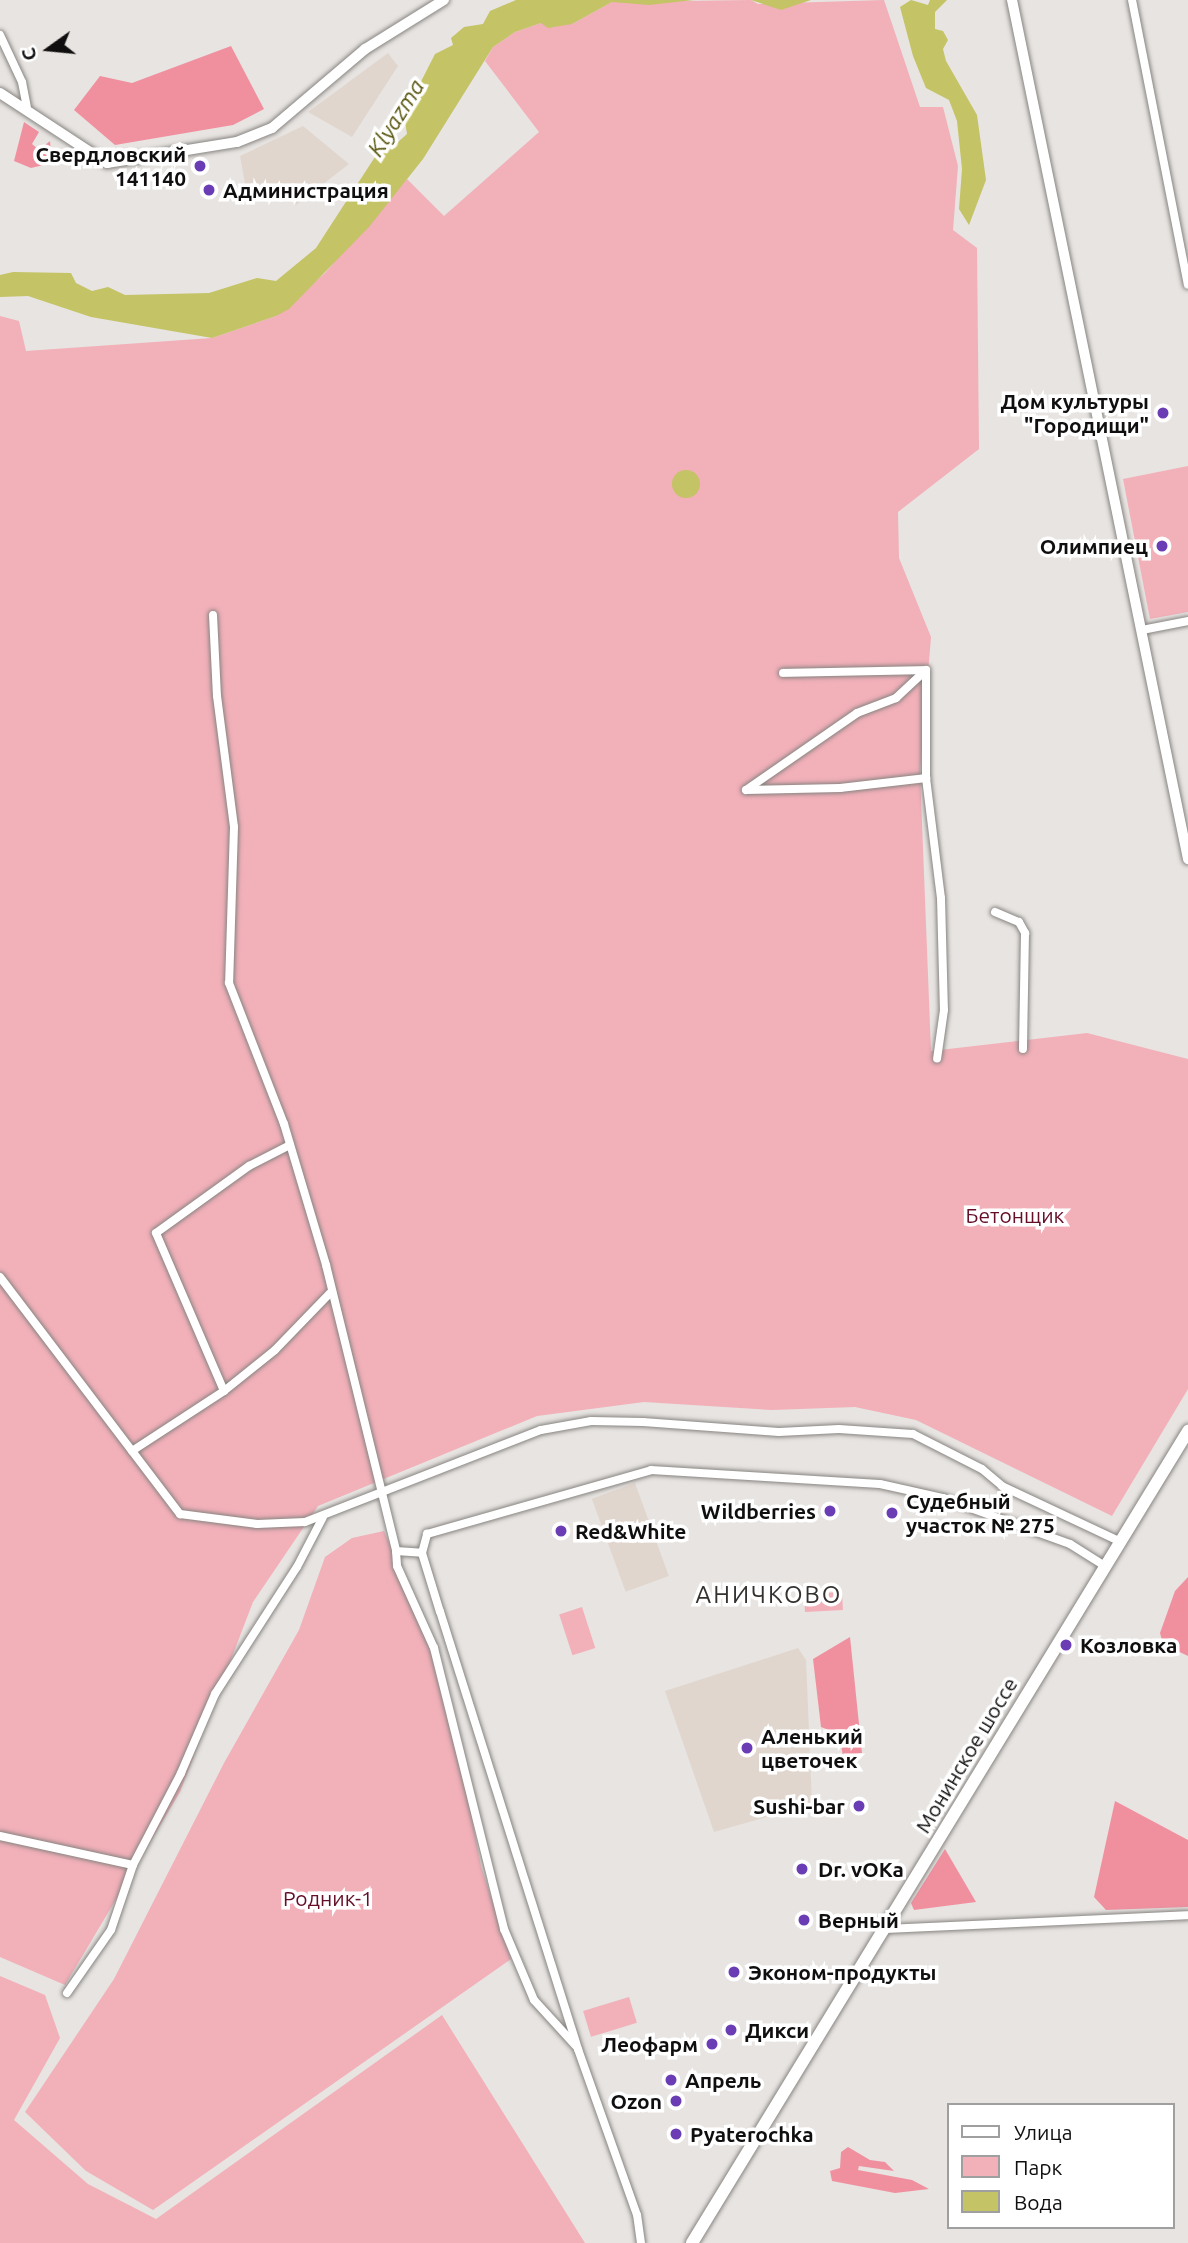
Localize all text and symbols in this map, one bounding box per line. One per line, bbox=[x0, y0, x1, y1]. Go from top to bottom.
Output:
north arrow bbox=[14, 14, 84, 84]
text: С bbox=[17, 46, 41, 63]
water label: Klyazma bbox=[362, 74, 430, 162]
place label: Свердловский 141140 bbox=[36, 141, 186, 191]
marker: Свердловский 141140 bbox=[192, 158, 208, 174]
place label: Администрация bbox=[223, 177, 389, 203]
marker: Администрация bbox=[201, 182, 217, 198]
place label: Дом культуры "Городищи" bbox=[1000, 388, 1149, 438]
marker: Дом культуры "Городищи" bbox=[1155, 405, 1171, 421]
place label: Олимпиец bbox=[1040, 533, 1148, 559]
marker: Олимпиец bbox=[1154, 538, 1170, 554]
park label: Бетонщик bbox=[966, 1202, 1064, 1228]
place label: Судебный участок № 275 bbox=[906, 1488, 1055, 1538]
place label: Wildberries bbox=[701, 1498, 816, 1524]
marker: Wildberries bbox=[822, 1503, 838, 1519]
marker: Судебный участок № 275 bbox=[884, 1505, 900, 1521]
place label: Red&White bbox=[575, 1518, 686, 1544]
marker: Red&White bbox=[553, 1523, 569, 1539]
district label: АНИЧКОВО bbox=[697, 1581, 841, 1609]
place label: Козловка bbox=[1080, 1632, 1177, 1658]
marker: Козловка bbox=[1058, 1637, 1074, 1653]
street label: Монинское шоссе bbox=[910, 1673, 1022, 1837]
place label: Аленький цветочек bbox=[761, 1723, 863, 1773]
marker: Аленький цветочек bbox=[739, 1740, 755, 1756]
place label: Sushi-bar bbox=[753, 1793, 845, 1819]
marker: Sushi-bar bbox=[851, 1798, 867, 1814]
place label: Dr. vOKa bbox=[818, 1856, 904, 1882]
marker: Dr. vOKa bbox=[792, 1859, 812, 1879]
park label: Родник-1 bbox=[283, 1885, 373, 1911]
place label: Верный bbox=[818, 1907, 899, 1933]
marker: Верный bbox=[796, 1912, 812, 1928]
place label: Эконом-продукты bbox=[748, 1959, 936, 1985]
marker: Эконом-продукты bbox=[726, 1964, 742, 1980]
place label: Дикси bbox=[745, 2017, 809, 2043]
marker: Дикси bbox=[723, 2022, 739, 2038]
place label: Леофарм bbox=[601, 2031, 698, 2057]
marker: Леофарм bbox=[704, 2036, 720, 2052]
place label: Апрель bbox=[685, 2067, 761, 2093]
marker: Апрель bbox=[663, 2072, 679, 2088]
place label: Ozon bbox=[611, 2088, 662, 2114]
marker: Ozon bbox=[668, 2093, 684, 2109]
legend bbox=[946, 2103, 1174, 2229]
text: Улица bbox=[1014, 2120, 1072, 2144]
place label: Pyaterochka bbox=[690, 2121, 814, 2147]
marker: Pyaterochka bbox=[668, 2126, 684, 2142]
text: Парк bbox=[1014, 2155, 1062, 2179]
text: Вода bbox=[1014, 2190, 1063, 2214]

